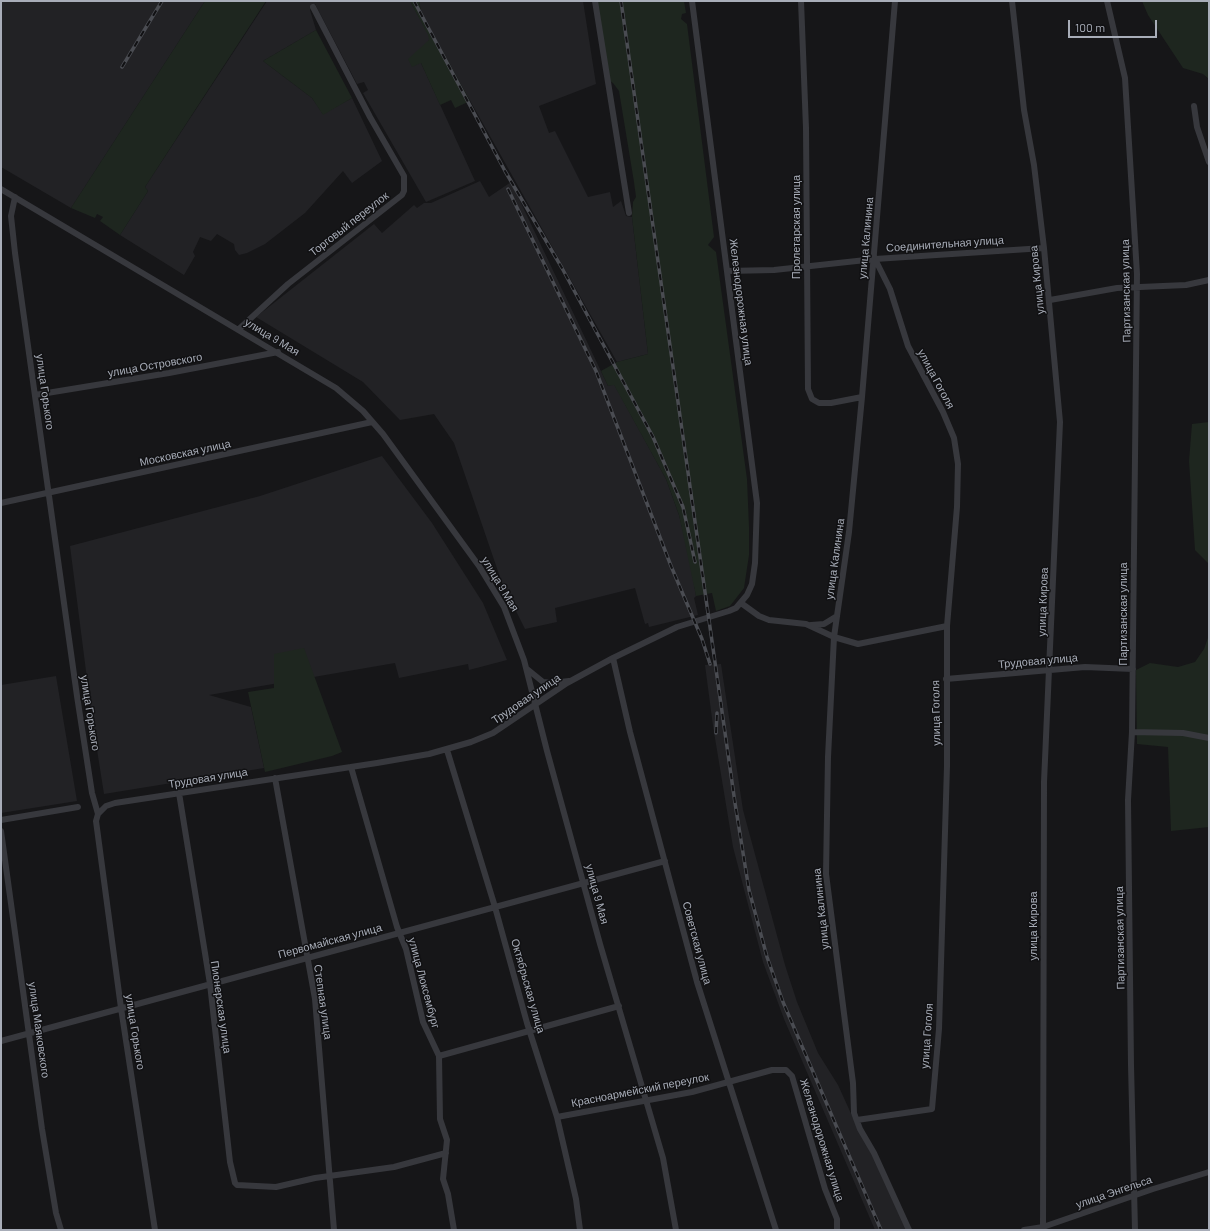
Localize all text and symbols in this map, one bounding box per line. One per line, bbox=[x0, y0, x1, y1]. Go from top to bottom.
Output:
scale bar bbox=[1070, 12, 1159, 38]
text: 100 m bbox=[1075, 20, 1105, 34]
street label: Пролетарская улица bbox=[789, 175, 803, 279]
street label: Торговый переулок bbox=[307, 189, 391, 259]
street label: улица Калинина bbox=[856, 197, 876, 279]
street label: Соединительная улица bbox=[886, 233, 1004, 255]
street label: Железнодорожная улица bbox=[727, 238, 755, 366]
street label: Партизанская улица bbox=[1118, 239, 1134, 343]
street label: улица Кирова bbox=[1027, 245, 1047, 315]
street label: улица 9 Мая bbox=[242, 315, 302, 359]
street label: улица Гоголя bbox=[915, 347, 957, 411]
street label: улица Островского bbox=[107, 350, 203, 380]
street label: улица Горького bbox=[33, 353, 57, 431]
street label: Московская улица bbox=[138, 437, 232, 469]
street label: улица Калинина bbox=[823, 518, 847, 600]
street label: улица 9 Мая bbox=[478, 554, 522, 614]
street label: Партизанская улица bbox=[1116, 562, 1130, 666]
street label: улица Кирова bbox=[1035, 567, 1051, 637]
street label: Трудовая улица bbox=[998, 651, 1078, 671]
street label: Трудовая улица bbox=[489, 671, 563, 727]
street label: улица Горького bbox=[77, 674, 103, 752]
street label: улица Гоголя bbox=[929, 680, 943, 746]
street label: Трудовая улица bbox=[167, 765, 249, 791]
street label: улица 9 Мая bbox=[583, 862, 611, 926]
street label: улица Калинина bbox=[810, 868, 832, 950]
street label: Партизанская улица bbox=[1112, 886, 1128, 990]
street label: улица Кирова bbox=[1026, 891, 1040, 961]
street label: Советская улица bbox=[680, 900, 714, 986]
street label: Первомайская улица bbox=[277, 921, 383, 961]
street label: улица Люксембург bbox=[406, 936, 442, 1030]
street label: Октябрьская улица bbox=[508, 937, 548, 1035]
street label: Пионерская улица bbox=[208, 960, 234, 1054]
street label: Степная улица bbox=[311, 964, 335, 1040]
street label: улица Маяковского bbox=[26, 981, 52, 1079]
street label: улица Горького bbox=[122, 993, 148, 1071]
street label: улица Гоголя bbox=[918, 1003, 936, 1069]
street label: Красноармейский переулок bbox=[570, 1070, 710, 1110]
street label: Железнодорожная улица bbox=[797, 1077, 847, 1203]
street label: улица Энгельса bbox=[1074, 1173, 1154, 1211]

